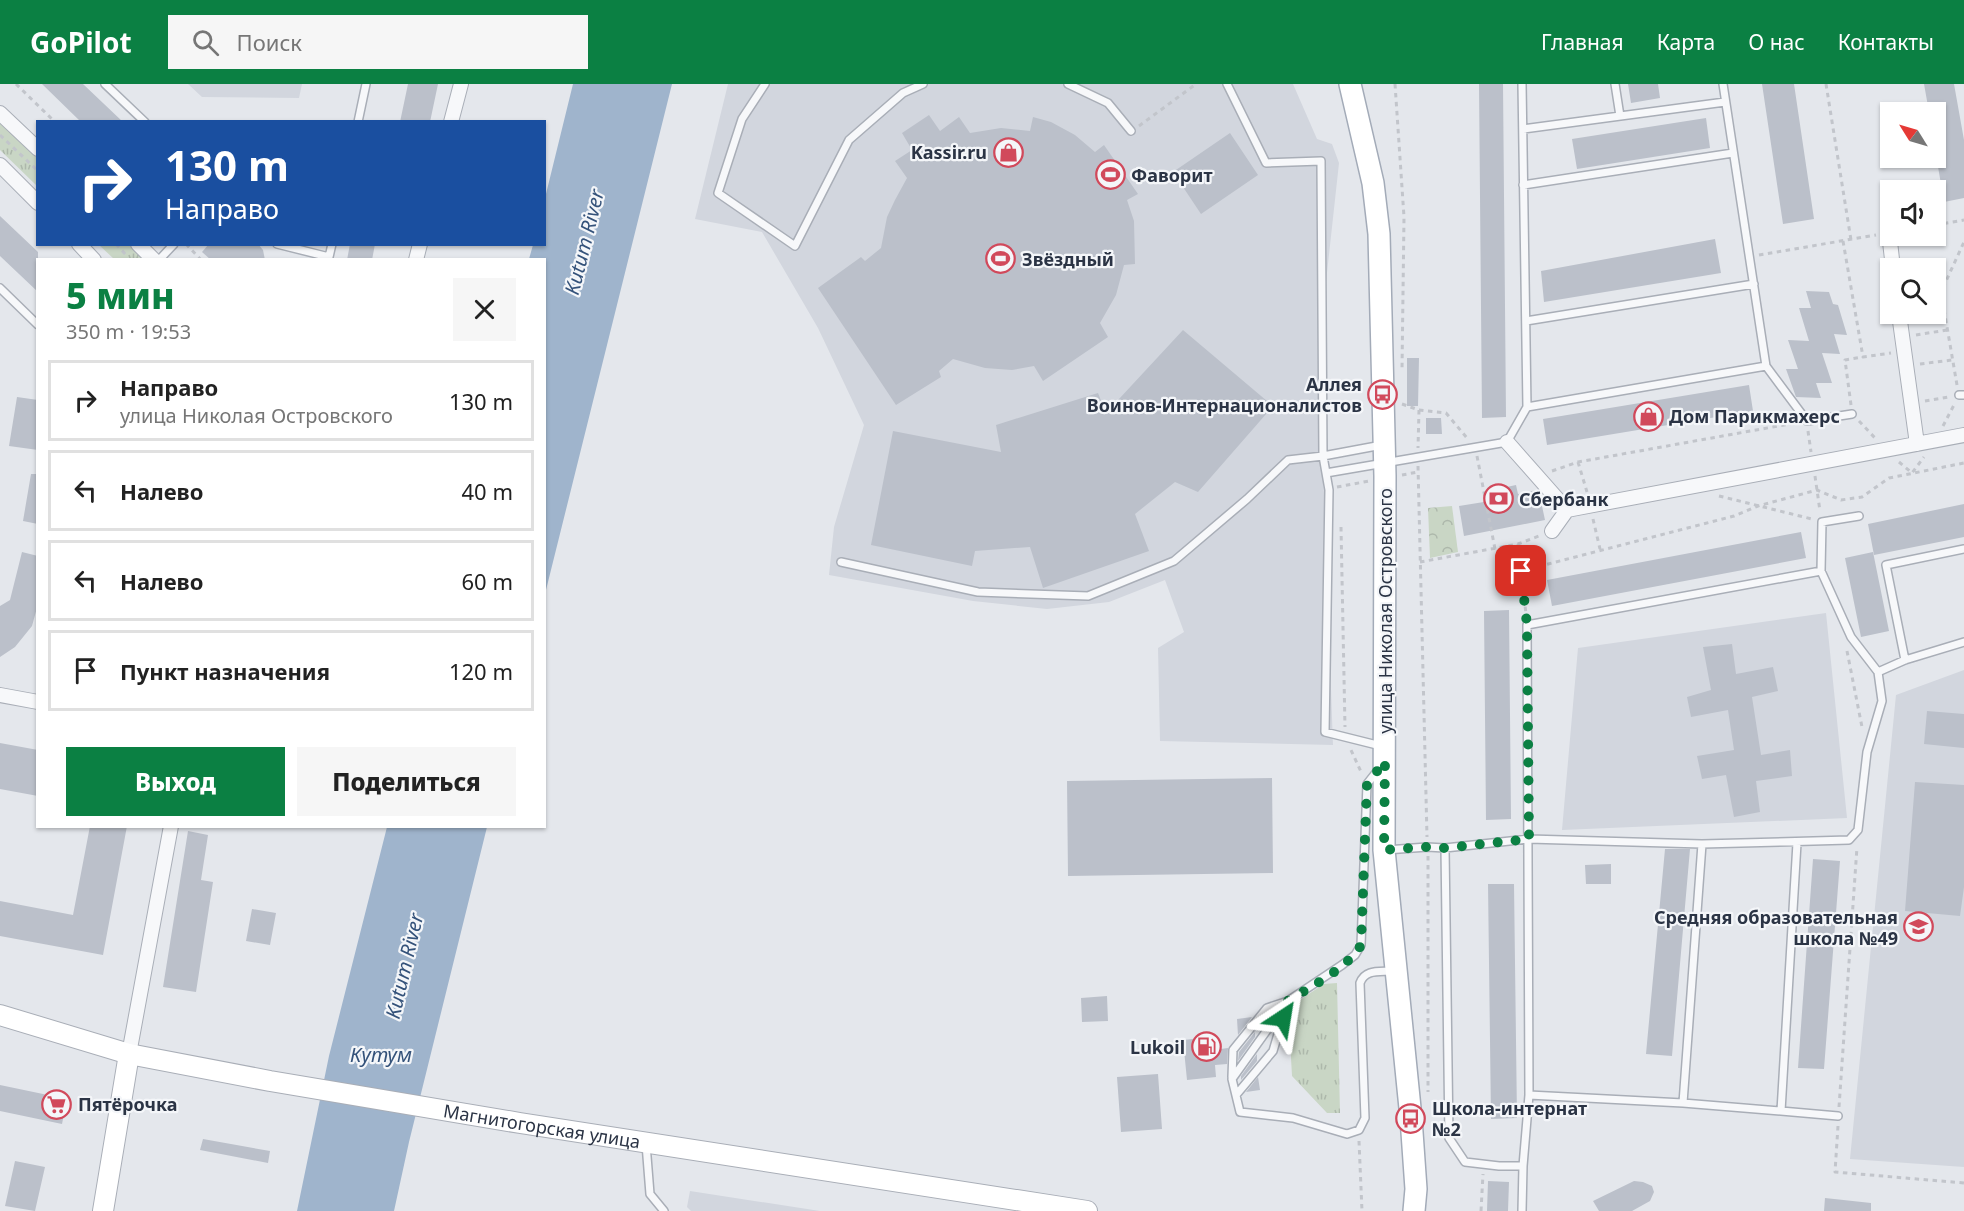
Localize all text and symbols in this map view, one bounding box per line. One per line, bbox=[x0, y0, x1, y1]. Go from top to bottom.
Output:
search box bbox=[168, 15, 588, 69]
text: GoPilot bbox=[30, 23, 132, 61]
icon: search bbox=[189, 26, 222, 59]
text: Поиск bbox=[237, 27, 302, 57]
text: Главная bbox=[1541, 28, 1624, 56]
text: Карта bbox=[1657, 28, 1715, 56]
text: О нас bbox=[1748, 28, 1805, 56]
text: Контакты bbox=[1838, 28, 1934, 56]
north arrow bbox=[1880, 102, 1946, 168]
map controls bbox=[1880, 102, 1946, 324]
text: 130 m bbox=[165, 136, 289, 193]
shop icon: Kassir.ru bbox=[992, 136, 1024, 168]
place label: Kassir.ru bbox=[911, 140, 987, 164]
icon: right bbox=[66, 144, 144, 222]
sports icon: Фаворит bbox=[1094, 159, 1126, 191]
place label: Фаворит bbox=[1131, 163, 1213, 187]
button: sound bbox=[1880, 180, 1946, 246]
water label: Kutum River bbox=[558, 186, 610, 297]
text: Направо bbox=[165, 190, 279, 227]
sports icon: Звёздный bbox=[985, 243, 1017, 275]
place label: Звёздный bbox=[1022, 247, 1114, 271]
button: search bbox=[1880, 258, 1946, 324]
text: 5 мин bbox=[66, 271, 175, 320]
button: close bbox=[453, 278, 516, 341]
text: 350 m · 19:53 bbox=[66, 318, 191, 345]
text: Направо bbox=[120, 372, 218, 402]
place label: Аллея Воинов-Интернационалистов bbox=[1087, 372, 1362, 417]
bus stop icon: Аллея Воинов-Интернационалистов bbox=[1367, 378, 1399, 410]
icon: right bbox=[69, 384, 102, 417]
text: 130 m bbox=[449, 386, 513, 416]
shop icon: Дом Парикмахерс bbox=[1632, 400, 1664, 432]
text: улица Николая Островского bbox=[120, 402, 393, 429]
place label: Дом Парикмахерс bbox=[1669, 404, 1840, 428]
icon: left bbox=[69, 474, 102, 507]
text: Налево bbox=[120, 476, 203, 506]
text: 40 m bbox=[462, 476, 513, 506]
bank icon: Сбербанк bbox=[1482, 483, 1514, 515]
place label: Сбербанк bbox=[1519, 487, 1609, 511]
street label: улица Николая Островского bbox=[1373, 488, 1397, 734]
pin bbox=[1495, 545, 1546, 596]
icon: arrive bbox=[1504, 554, 1537, 587]
icon: left bbox=[69, 564, 102, 597]
text: Налево bbox=[120, 566, 203, 596]
text: 60 m bbox=[462, 566, 513, 596]
icon: arrive bbox=[69, 654, 102, 687]
text: Пункт назначения bbox=[120, 656, 330, 686]
text: 120 m bbox=[449, 656, 513, 686]
button: Выход bbox=[66, 747, 285, 816]
button: Поделиться bbox=[297, 747, 516, 816]
place label: Средняя образовательная школа №49 bbox=[1654, 905, 1898, 950]
water label: Kutum River bbox=[379, 910, 429, 1021]
school or university icon: Средняя образовательная школа №49 bbox=[1903, 911, 1935, 943]
position arrow bbox=[1251, 986, 1315, 1050]
fuel station icon: Lukoil bbox=[1190, 1031, 1222, 1063]
place label: Lukoil bbox=[1130, 1035, 1185, 1059]
water label: Кутум bbox=[350, 1041, 412, 1068]
supermarket icon: Пятёрочка bbox=[41, 1088, 73, 1120]
place label: Пятёрочка bbox=[78, 1092, 177, 1116]
place label: Школа-интернат №2 bbox=[1432, 1096, 1587, 1141]
street label: Магнитогорская улица bbox=[442, 1098, 642, 1154]
bus stop icon: Школа-интернат №2 bbox=[1395, 1102, 1427, 1134]

